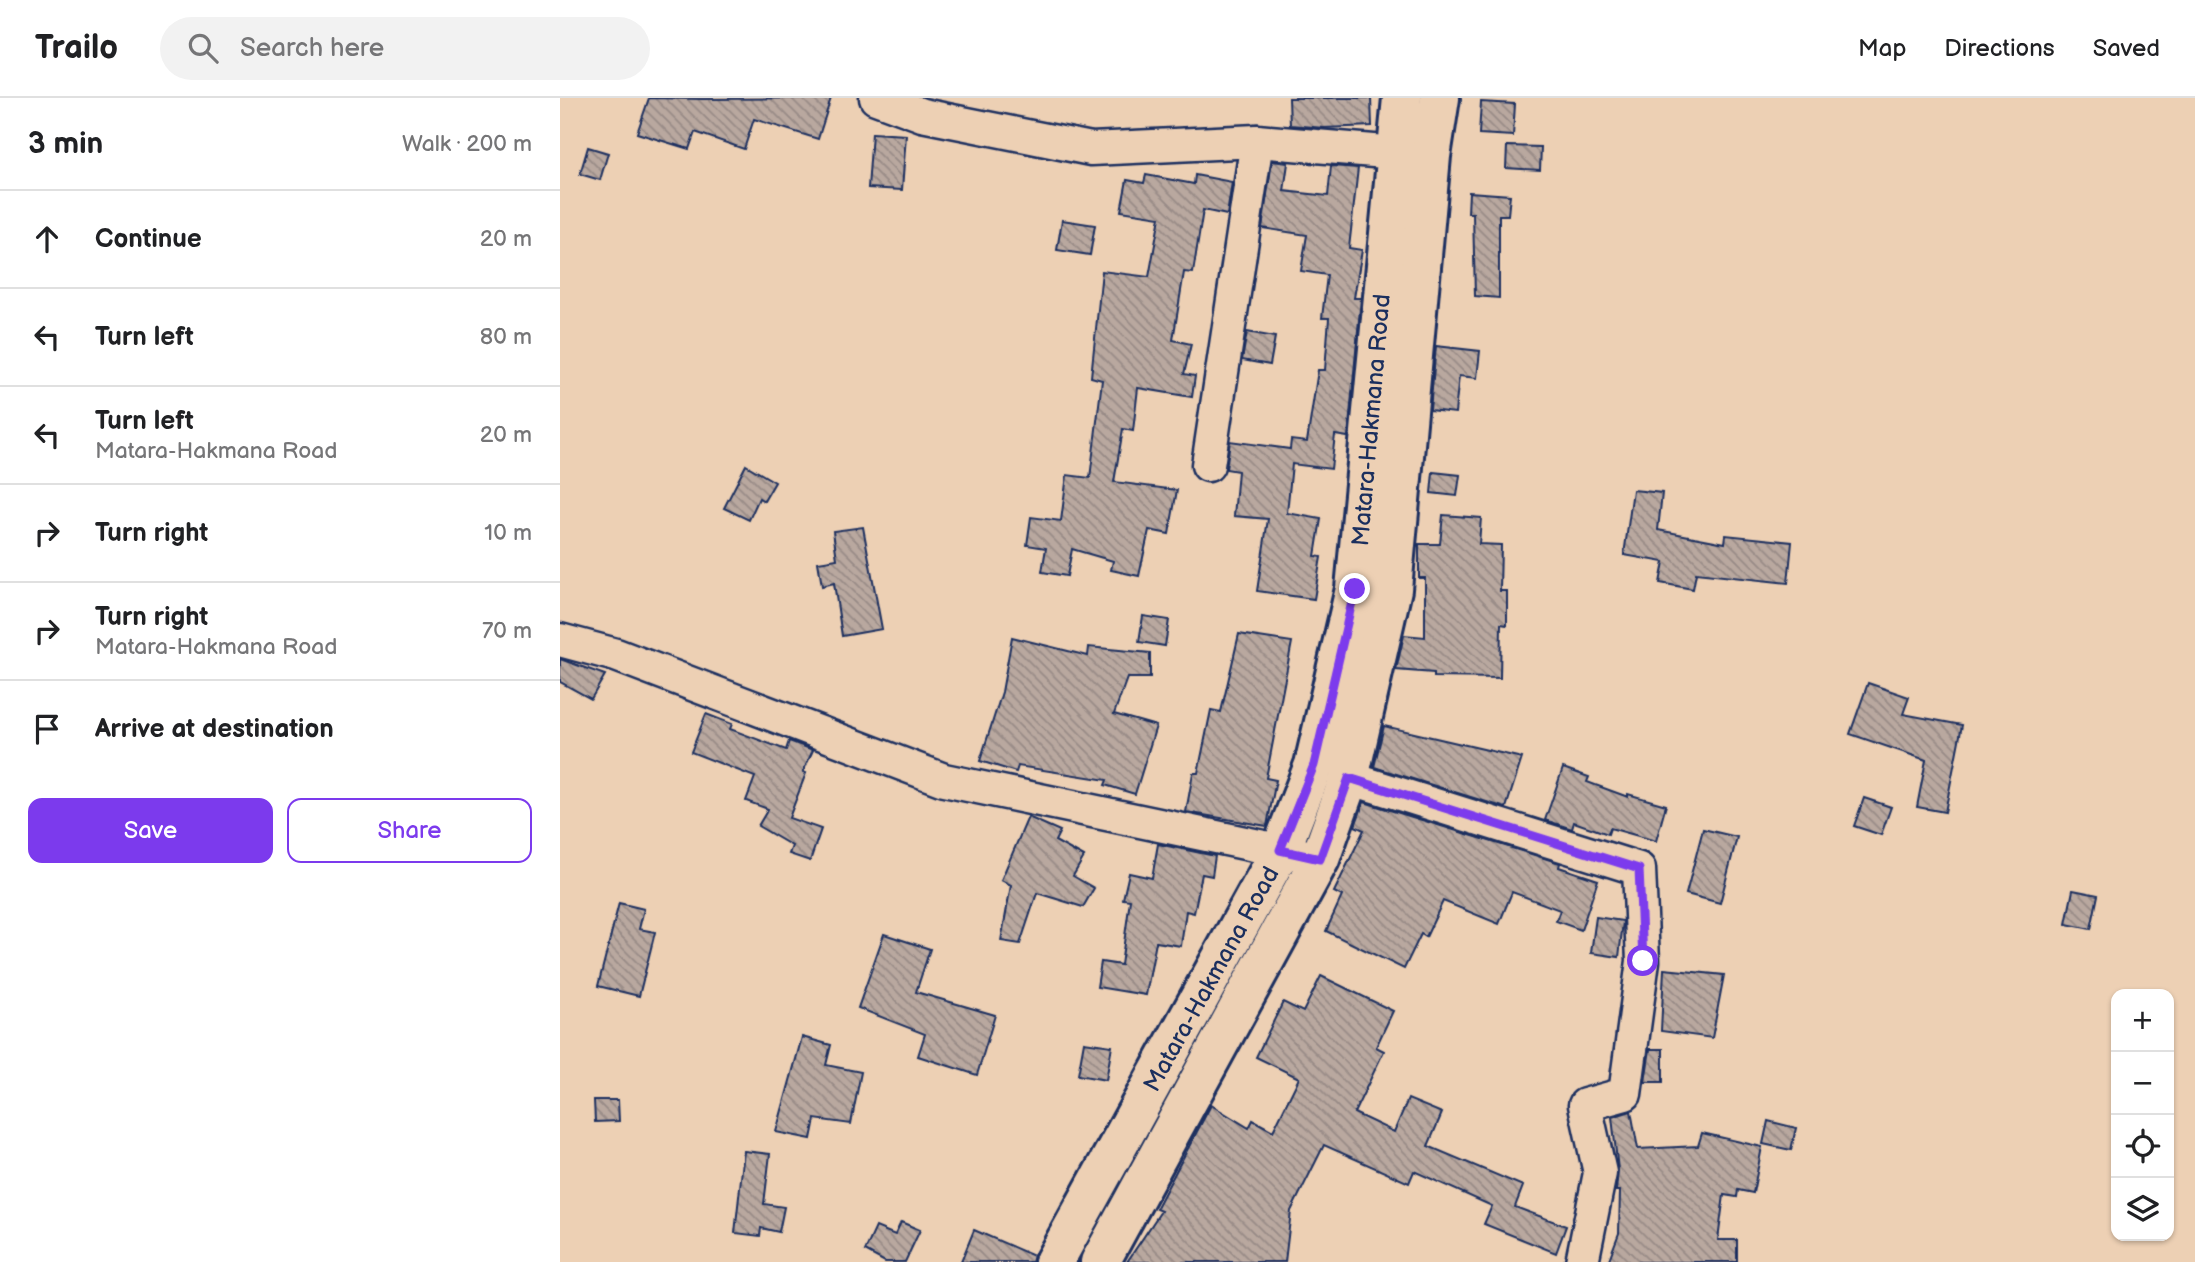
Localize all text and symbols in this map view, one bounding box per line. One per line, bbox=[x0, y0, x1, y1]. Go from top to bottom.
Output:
search box bbox=[160, 17, 650, 80]
text: Trailo bbox=[35, 28, 118, 68]
icon: search bbox=[184, 29, 222, 67]
text: Search here bbox=[240, 33, 384, 64]
text: Map bbox=[1858, 34, 1906, 63]
text: Directions bbox=[1944, 34, 2055, 63]
text: Saved bbox=[2093, 34, 2160, 63]
text: 3 min bbox=[28, 126, 103, 162]
text: Walk · 200 m bbox=[402, 130, 532, 158]
icon: ahead bbox=[28, 220, 66, 258]
text: Continue bbox=[95, 224, 202, 255]
text: 20 m bbox=[480, 225, 532, 253]
street label: Matara-Hakmana Road bbox=[1346, 293, 1397, 547]
icon: left bbox=[28, 318, 66, 356]
text: Turn left bbox=[95, 322, 194, 353]
text: 80 m bbox=[480, 323, 532, 351]
text: Turn left bbox=[95, 406, 194, 437]
icon: left bbox=[28, 416, 66, 454]
text: 20 m bbox=[480, 421, 532, 449]
text: Matara-Hakmana Road bbox=[95, 437, 338, 465]
icon: right bbox=[28, 514, 66, 552]
text: Turn right bbox=[95, 518, 208, 549]
text: 10 m bbox=[484, 519, 532, 547]
route end bbox=[1339, 573, 1370, 604]
text: Turn right bbox=[95, 602, 208, 633]
icon: right bbox=[28, 612, 66, 650]
text: 70 m bbox=[482, 617, 532, 645]
text: Matara-Hakmana Road bbox=[95, 633, 338, 661]
icon: arrive bbox=[28, 710, 66, 748]
text: Arrive at destination bbox=[95, 714, 334, 745]
button: Save bbox=[28, 798, 273, 863]
button: Share bbox=[287, 798, 532, 863]
street label: Matara-Hakmana Road bbox=[1137, 862, 1285, 1097]
route start bbox=[1627, 945, 1658, 976]
map controls bbox=[2111, 989, 2174, 1241]
button: + bbox=[2111, 989, 2174, 1052]
button: − bbox=[2111, 1052, 2174, 1115]
button: locate bbox=[2111, 1115, 2174, 1178]
button: layers bbox=[2111, 1178, 2174, 1241]

